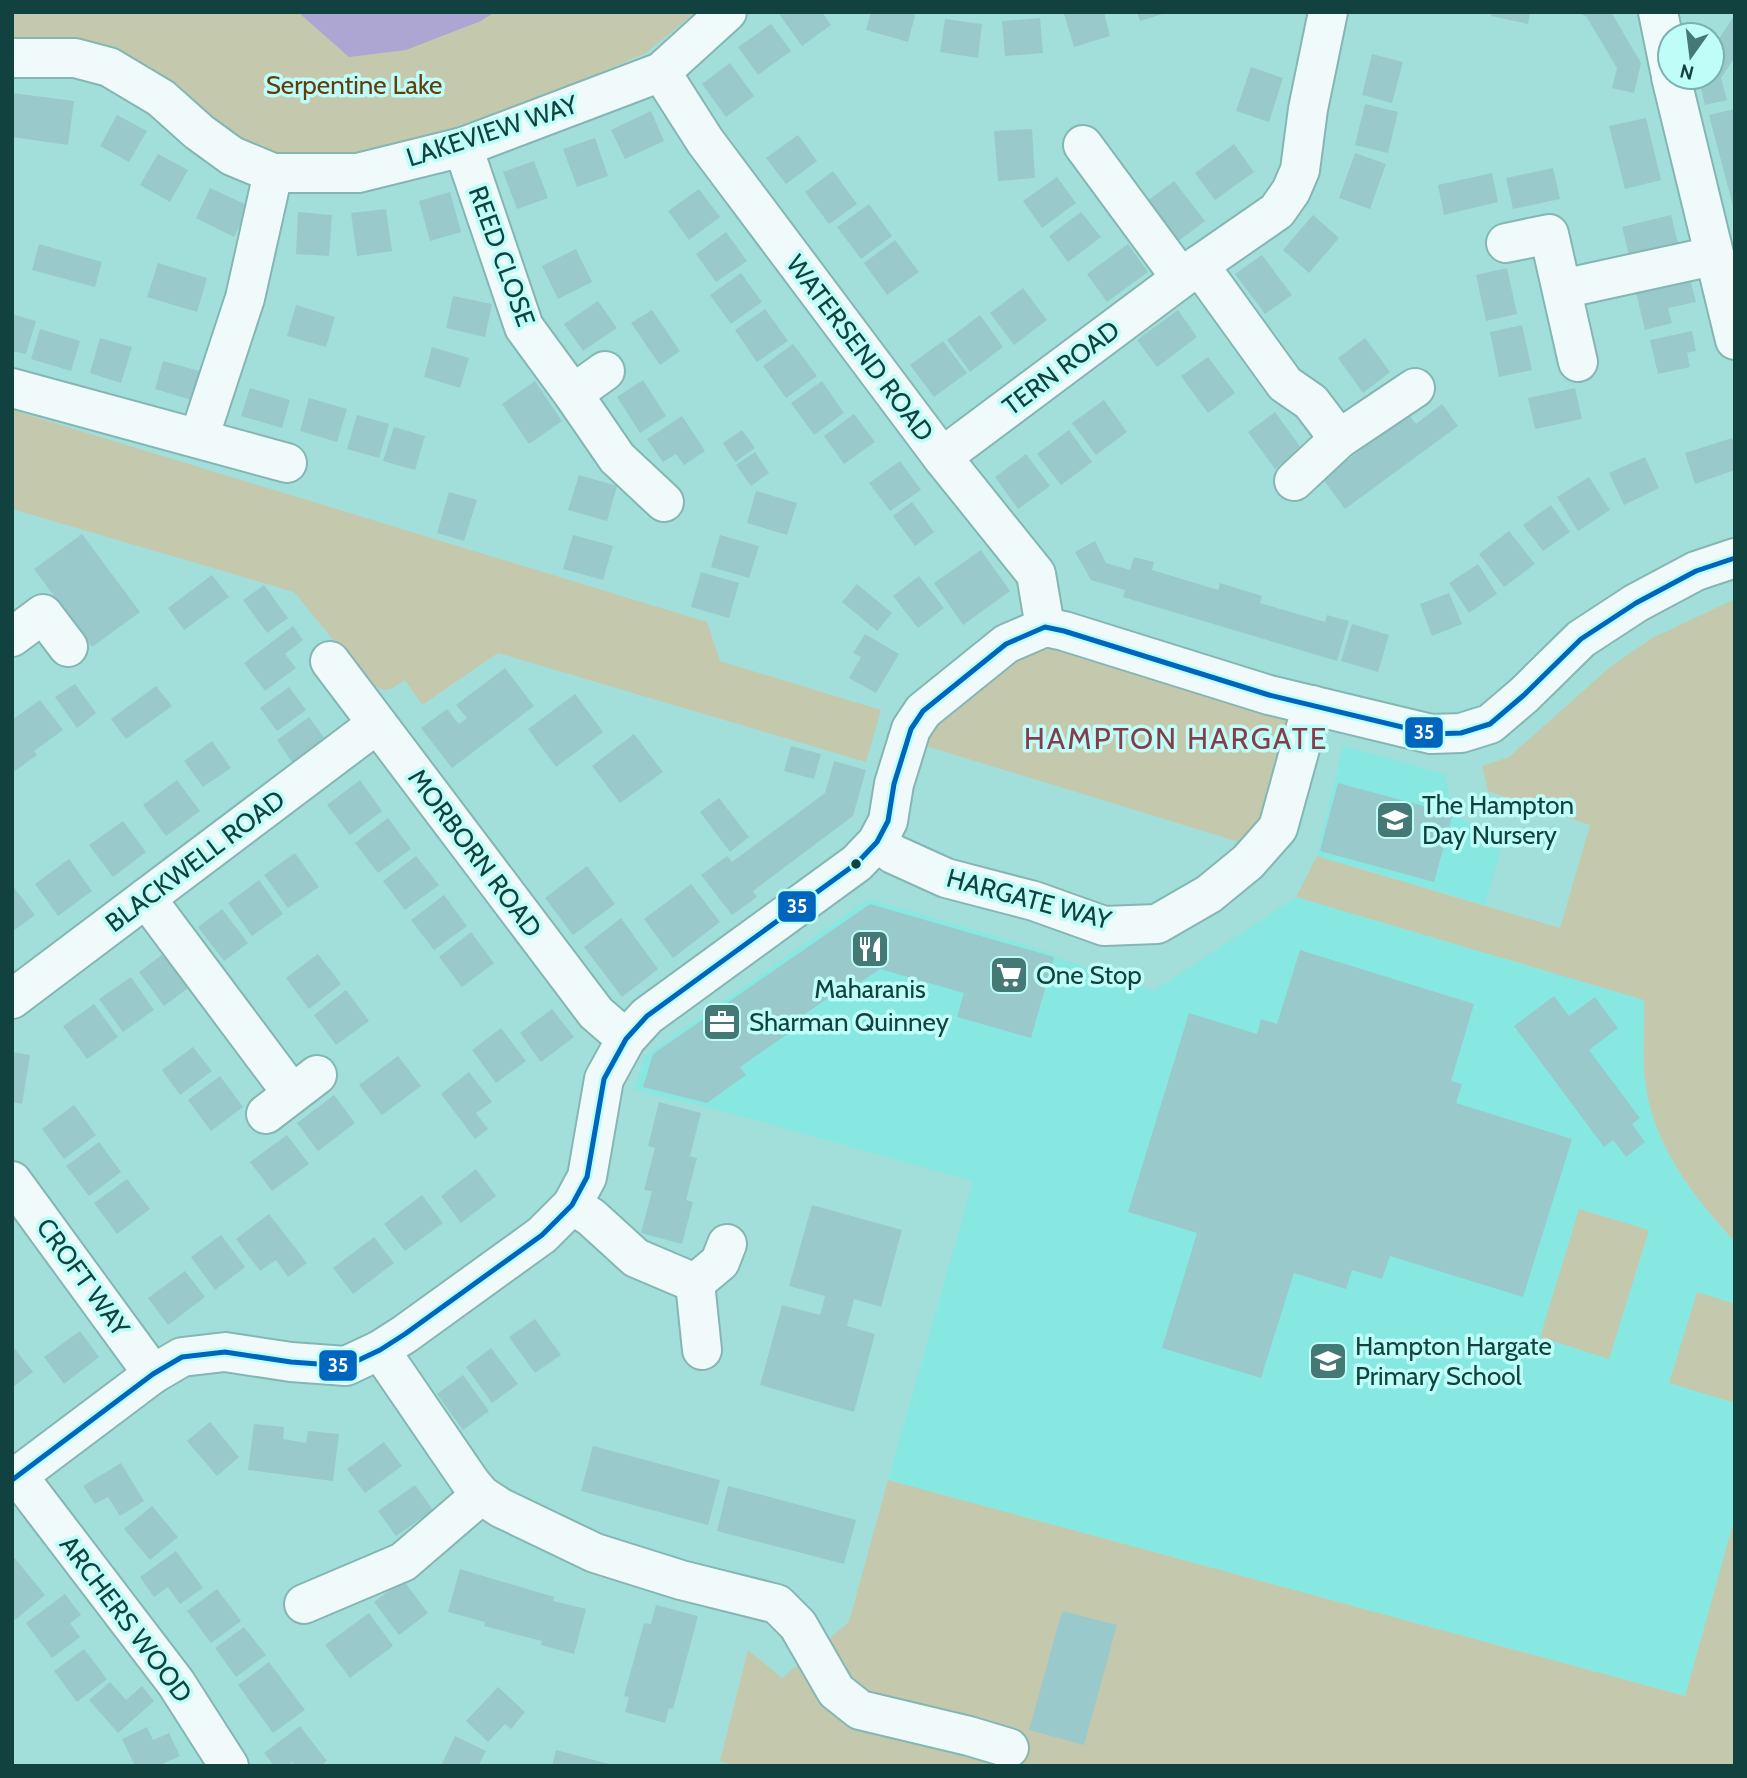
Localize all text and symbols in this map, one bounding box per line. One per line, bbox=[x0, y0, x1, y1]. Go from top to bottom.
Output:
north arrow bbox=[1656, 21, 1726, 91]
text: N bbox=[1678, 59, 1696, 85]
park label: Serpentine Lake bbox=[266, 69, 442, 101]
street label: LAKEVIEW WAY bbox=[402, 88, 582, 174]
street label: REED CLOSE bbox=[462, 181, 542, 331]
street label: WATERSEND ROAD bbox=[779, 248, 941, 448]
street label: TERN ROAD bbox=[996, 314, 1126, 422]
line badge: 35 bbox=[1404, 716, 1444, 749]
district label: HAMPTON HARGATE bbox=[1024, 720, 1328, 757]
text: 35 bbox=[1414, 721, 1434, 744]
street label: MORBORN ROAD bbox=[401, 763, 549, 943]
street label: BLACKWELL ROAD bbox=[99, 783, 291, 939]
place label: The Hampton Day Nursery bbox=[1422, 789, 1574, 851]
school or university icon: The Hampton Day Nursery bbox=[1374, 799, 1416, 841]
unlabelled marker bbox=[849, 857, 863, 871]
street label: HARGATE WAY bbox=[943, 862, 1115, 936]
line badge: 35 bbox=[777, 890, 817, 923]
text: 35 bbox=[787, 895, 807, 918]
restaurant icon: Maharanis bbox=[849, 928, 891, 970]
supermarket icon: One Stop bbox=[988, 954, 1030, 996]
place label: One Stop bbox=[1036, 959, 1142, 991]
place label: Maharanis bbox=[814, 973, 926, 1005]
office icon: Sharman Quinney bbox=[701, 1001, 743, 1043]
place label: Sharman Quinney bbox=[749, 1006, 949, 1038]
street label: CROFT WAY bbox=[30, 1212, 137, 1342]
place label: Hampton Hargate Primary School bbox=[1355, 1330, 1552, 1392]
school or university icon: Hampton Hargate Primary School bbox=[1307, 1340, 1349, 1382]
line badge: 35 bbox=[318, 1349, 358, 1382]
text: 35 bbox=[328, 1354, 348, 1377]
street label: ARCHERS WOOD bbox=[53, 1529, 199, 1709]

